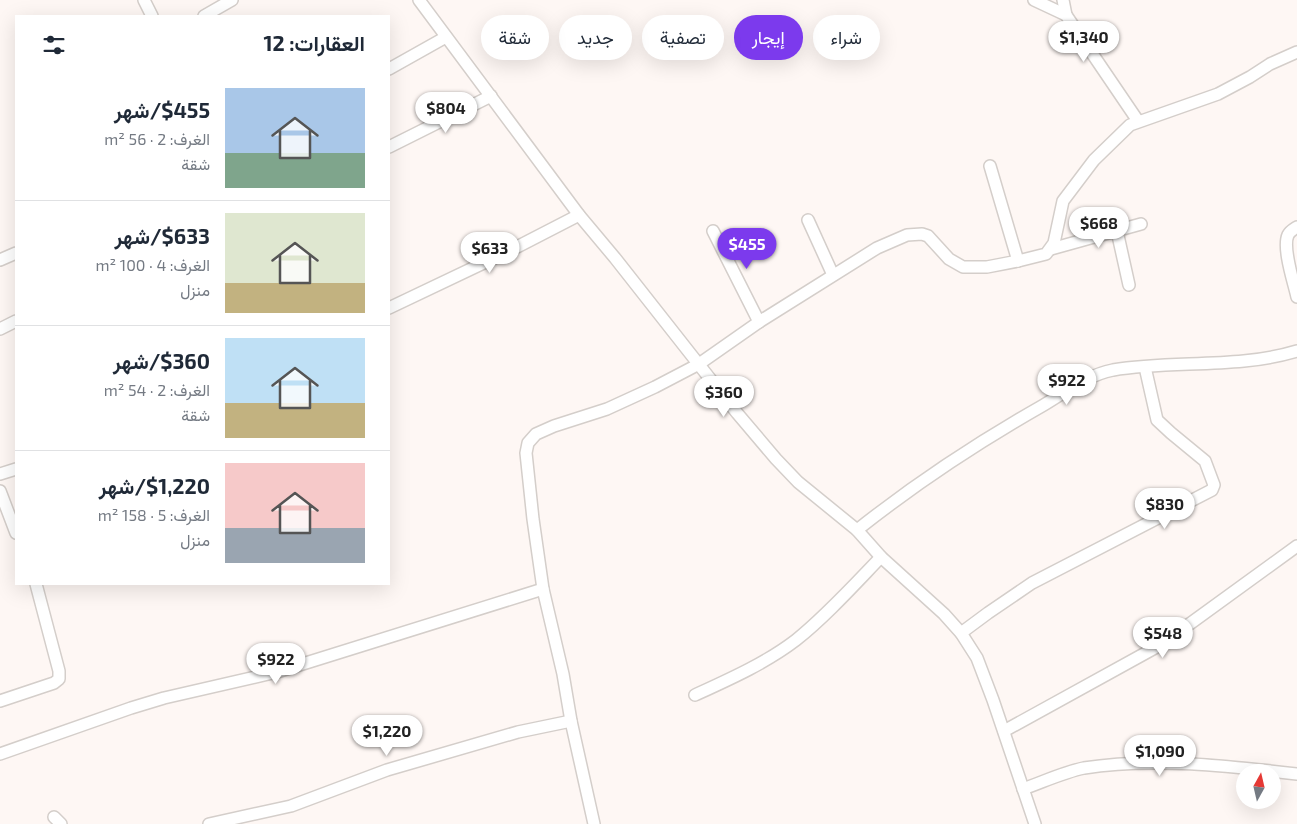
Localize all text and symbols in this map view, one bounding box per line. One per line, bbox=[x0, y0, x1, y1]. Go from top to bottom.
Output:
chip: شقة bbox=[481, 15, 549, 60]
chip: جديد bbox=[559, 15, 632, 60]
chip: تصفية bbox=[642, 15, 724, 60]
chip: إيجار bbox=[734, 15, 803, 60]
chip: شراء bbox=[813, 15, 880, 60]
pin: $1,340 bbox=[1043, 20, 1125, 63]
text: $1,340 bbox=[1059, 27, 1109, 46]
text: العقارات: 12 bbox=[263, 30, 365, 55]
icon: filters bbox=[40, 31, 68, 59]
pin: $804 bbox=[416, 92, 476, 134]
text: $455/شهر bbox=[114, 97, 210, 122]
text: $804 bbox=[426, 98, 466, 117]
icon: home bbox=[265, 108, 325, 168]
text: الغرف: 2 · 56 m² bbox=[104, 129, 210, 148]
text: شقة bbox=[181, 154, 210, 173]
pin: $668 bbox=[1069, 206, 1129, 249]
text: $668 bbox=[1080, 213, 1118, 232]
text: $633/شهر bbox=[114, 223, 210, 248]
pin: $455 bbox=[717, 228, 777, 270]
pin: $633 bbox=[460, 232, 520, 274]
icon: home bbox=[265, 233, 325, 293]
text: $455 bbox=[728, 234, 766, 253]
text: $633 bbox=[472, 238, 508, 257]
text: الغرف: 4 · 100 m² bbox=[96, 255, 210, 274]
text: منزل bbox=[180, 280, 210, 299]
text: $360/شهر bbox=[113, 348, 210, 373]
icon: home bbox=[265, 358, 325, 418]
pin: $922 bbox=[1037, 364, 1097, 406]
text: $922 bbox=[1048, 370, 1086, 389]
pin: $360 bbox=[694, 376, 754, 418]
text: الغرف: 2 · 54 m² bbox=[104, 380, 210, 399]
text: $360 bbox=[705, 382, 743, 401]
text: شقة bbox=[181, 405, 210, 424]
text: $1,220/شهر bbox=[99, 473, 210, 498]
icon: home bbox=[265, 483, 325, 543]
pin: $830 bbox=[1135, 488, 1195, 530]
text: $830 bbox=[1146, 494, 1184, 513]
text: الغرف: 5 · 158 m² bbox=[98, 505, 210, 524]
text: منزل bbox=[180, 530, 210, 549]
pin: $548 bbox=[1133, 616, 1193, 659]
text: $548 bbox=[1144, 623, 1182, 642]
pin: $922 bbox=[246, 642, 306, 685]
text: $922 bbox=[257, 649, 295, 668]
pin: $1,220 bbox=[346, 714, 428, 757]
text: $1,220 bbox=[363, 721, 411, 740]
pin: $1,090 bbox=[1119, 734, 1201, 777]
text: $1,090 bbox=[1135, 741, 1185, 760]
north arrow bbox=[1236, 764, 1281, 809]
map controls bbox=[1236, 764, 1281, 809]

